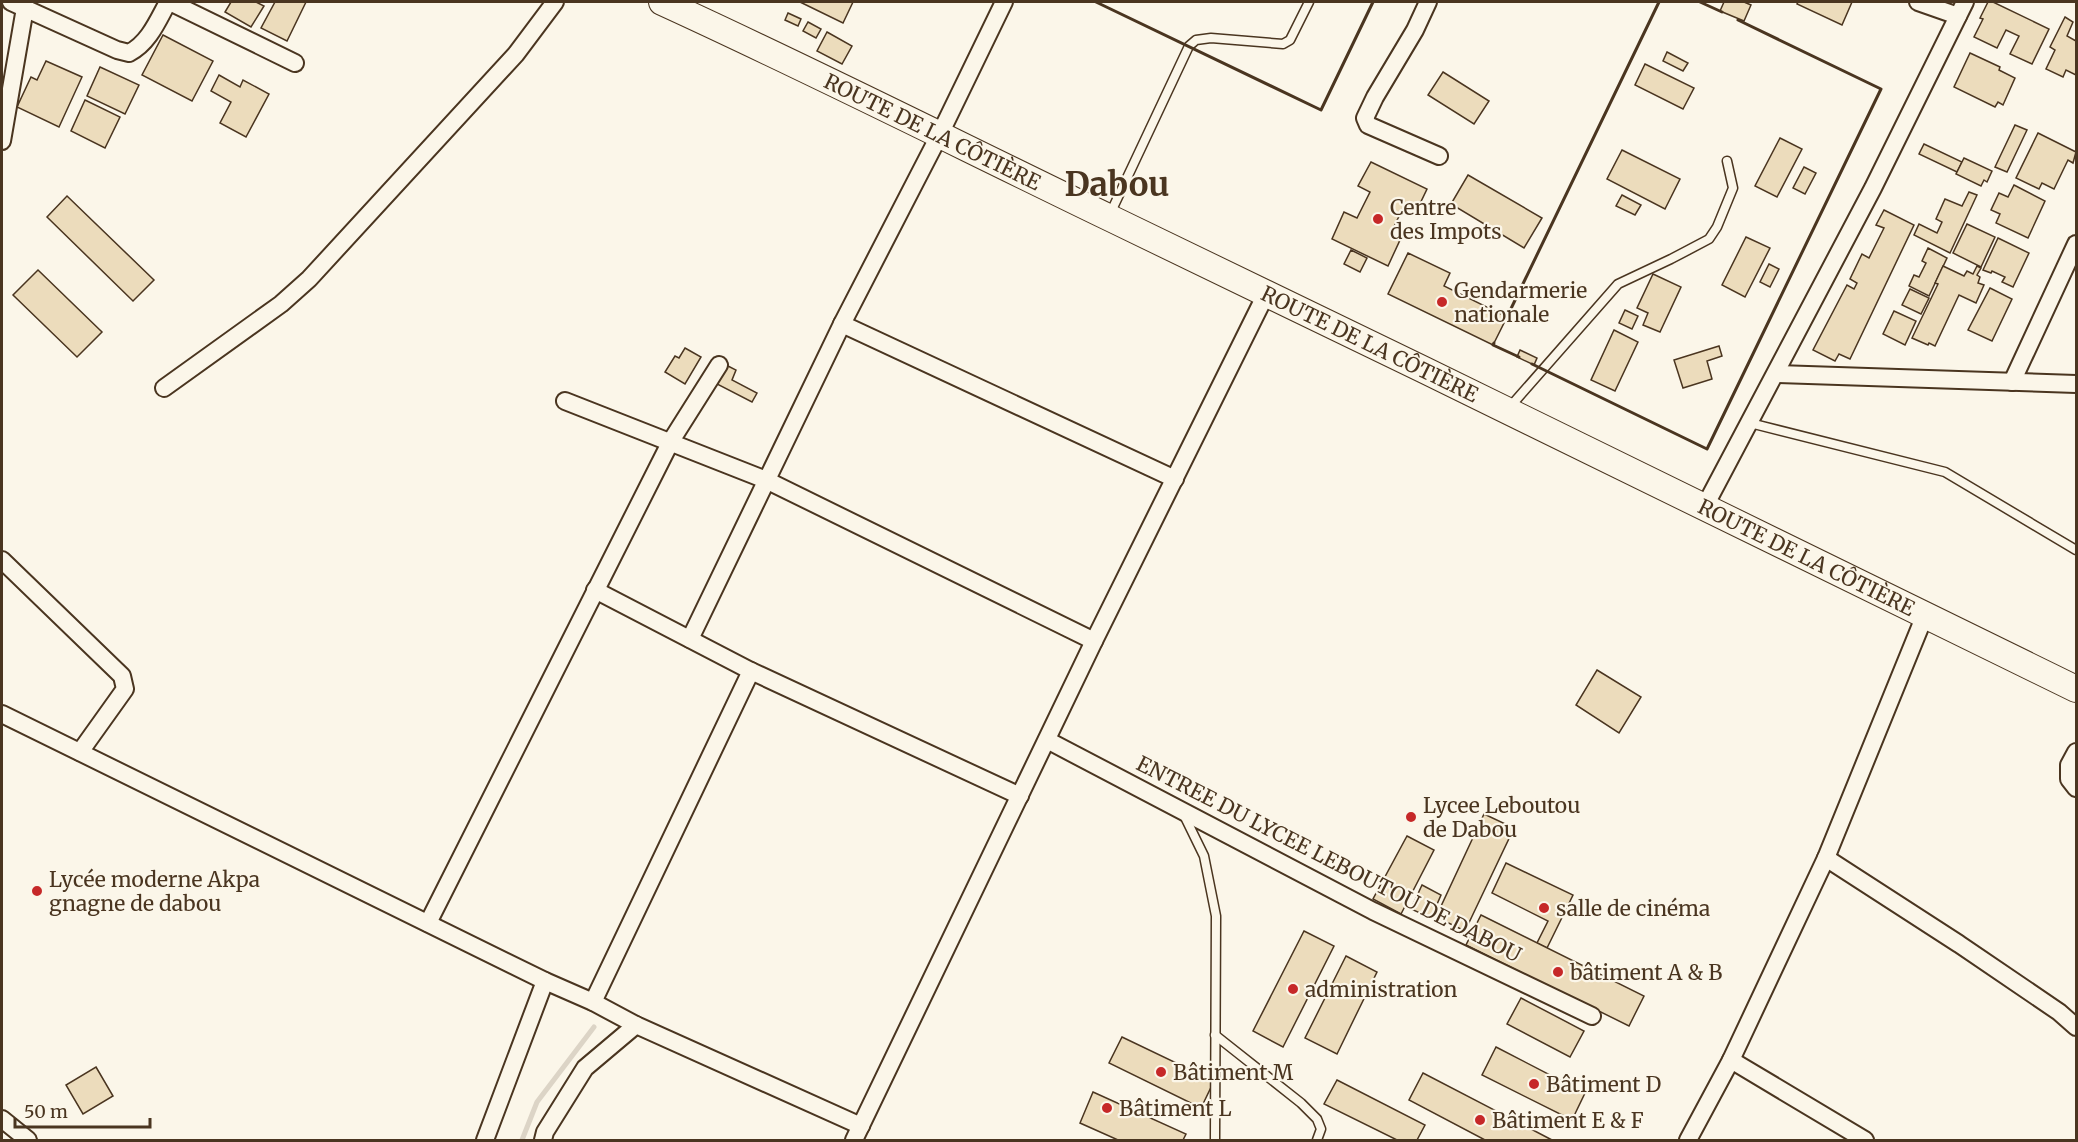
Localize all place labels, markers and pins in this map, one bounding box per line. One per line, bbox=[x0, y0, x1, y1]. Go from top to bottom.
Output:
place label: Centre des Impots bbox=[1390, 194, 1502, 245]
marker: Centre des Impots bbox=[1371, 212, 1385, 226]
place label: Gendarmerie nationale bbox=[1454, 277, 1587, 328]
marker: Gendarmerie nationale bbox=[1435, 295, 1449, 309]
place label: Lycee Leboutou de Dabou bbox=[1423, 792, 1580, 843]
marker: Lycee Leboutou de Dabou bbox=[1404, 810, 1418, 824]
place label: Lycée moderne Akpa gnagne de dabou bbox=[49, 866, 260, 917]
marker: Lycée moderne Akpa gnagne de dabou bbox=[30, 884, 44, 898]
place label: salle de cinéma bbox=[1556, 895, 1710, 922]
marker: salle de cinéma bbox=[1537, 901, 1551, 915]
place label: bâtiment A & B bbox=[1569, 959, 1722, 986]
marker: bâtiment A & B bbox=[1551, 965, 1565, 979]
place label: administration bbox=[1305, 976, 1458, 1003]
marker: administration bbox=[1286, 982, 1300, 996]
place label: Bâtiment M bbox=[1173, 1059, 1293, 1086]
marker: Bâtiment M bbox=[1154, 1065, 1168, 1079]
place label: Bâtiment D bbox=[1546, 1071, 1661, 1098]
marker: Bâtiment D bbox=[1527, 1077, 1541, 1091]
place label: Bâtiment L bbox=[1119, 1095, 1231, 1122]
marker: Bâtiment L bbox=[1100, 1101, 1114, 1115]
place label: Bâtiment E & F bbox=[1492, 1107, 1644, 1134]
marker: Bâtiment E & F bbox=[1473, 1113, 1487, 1127]

